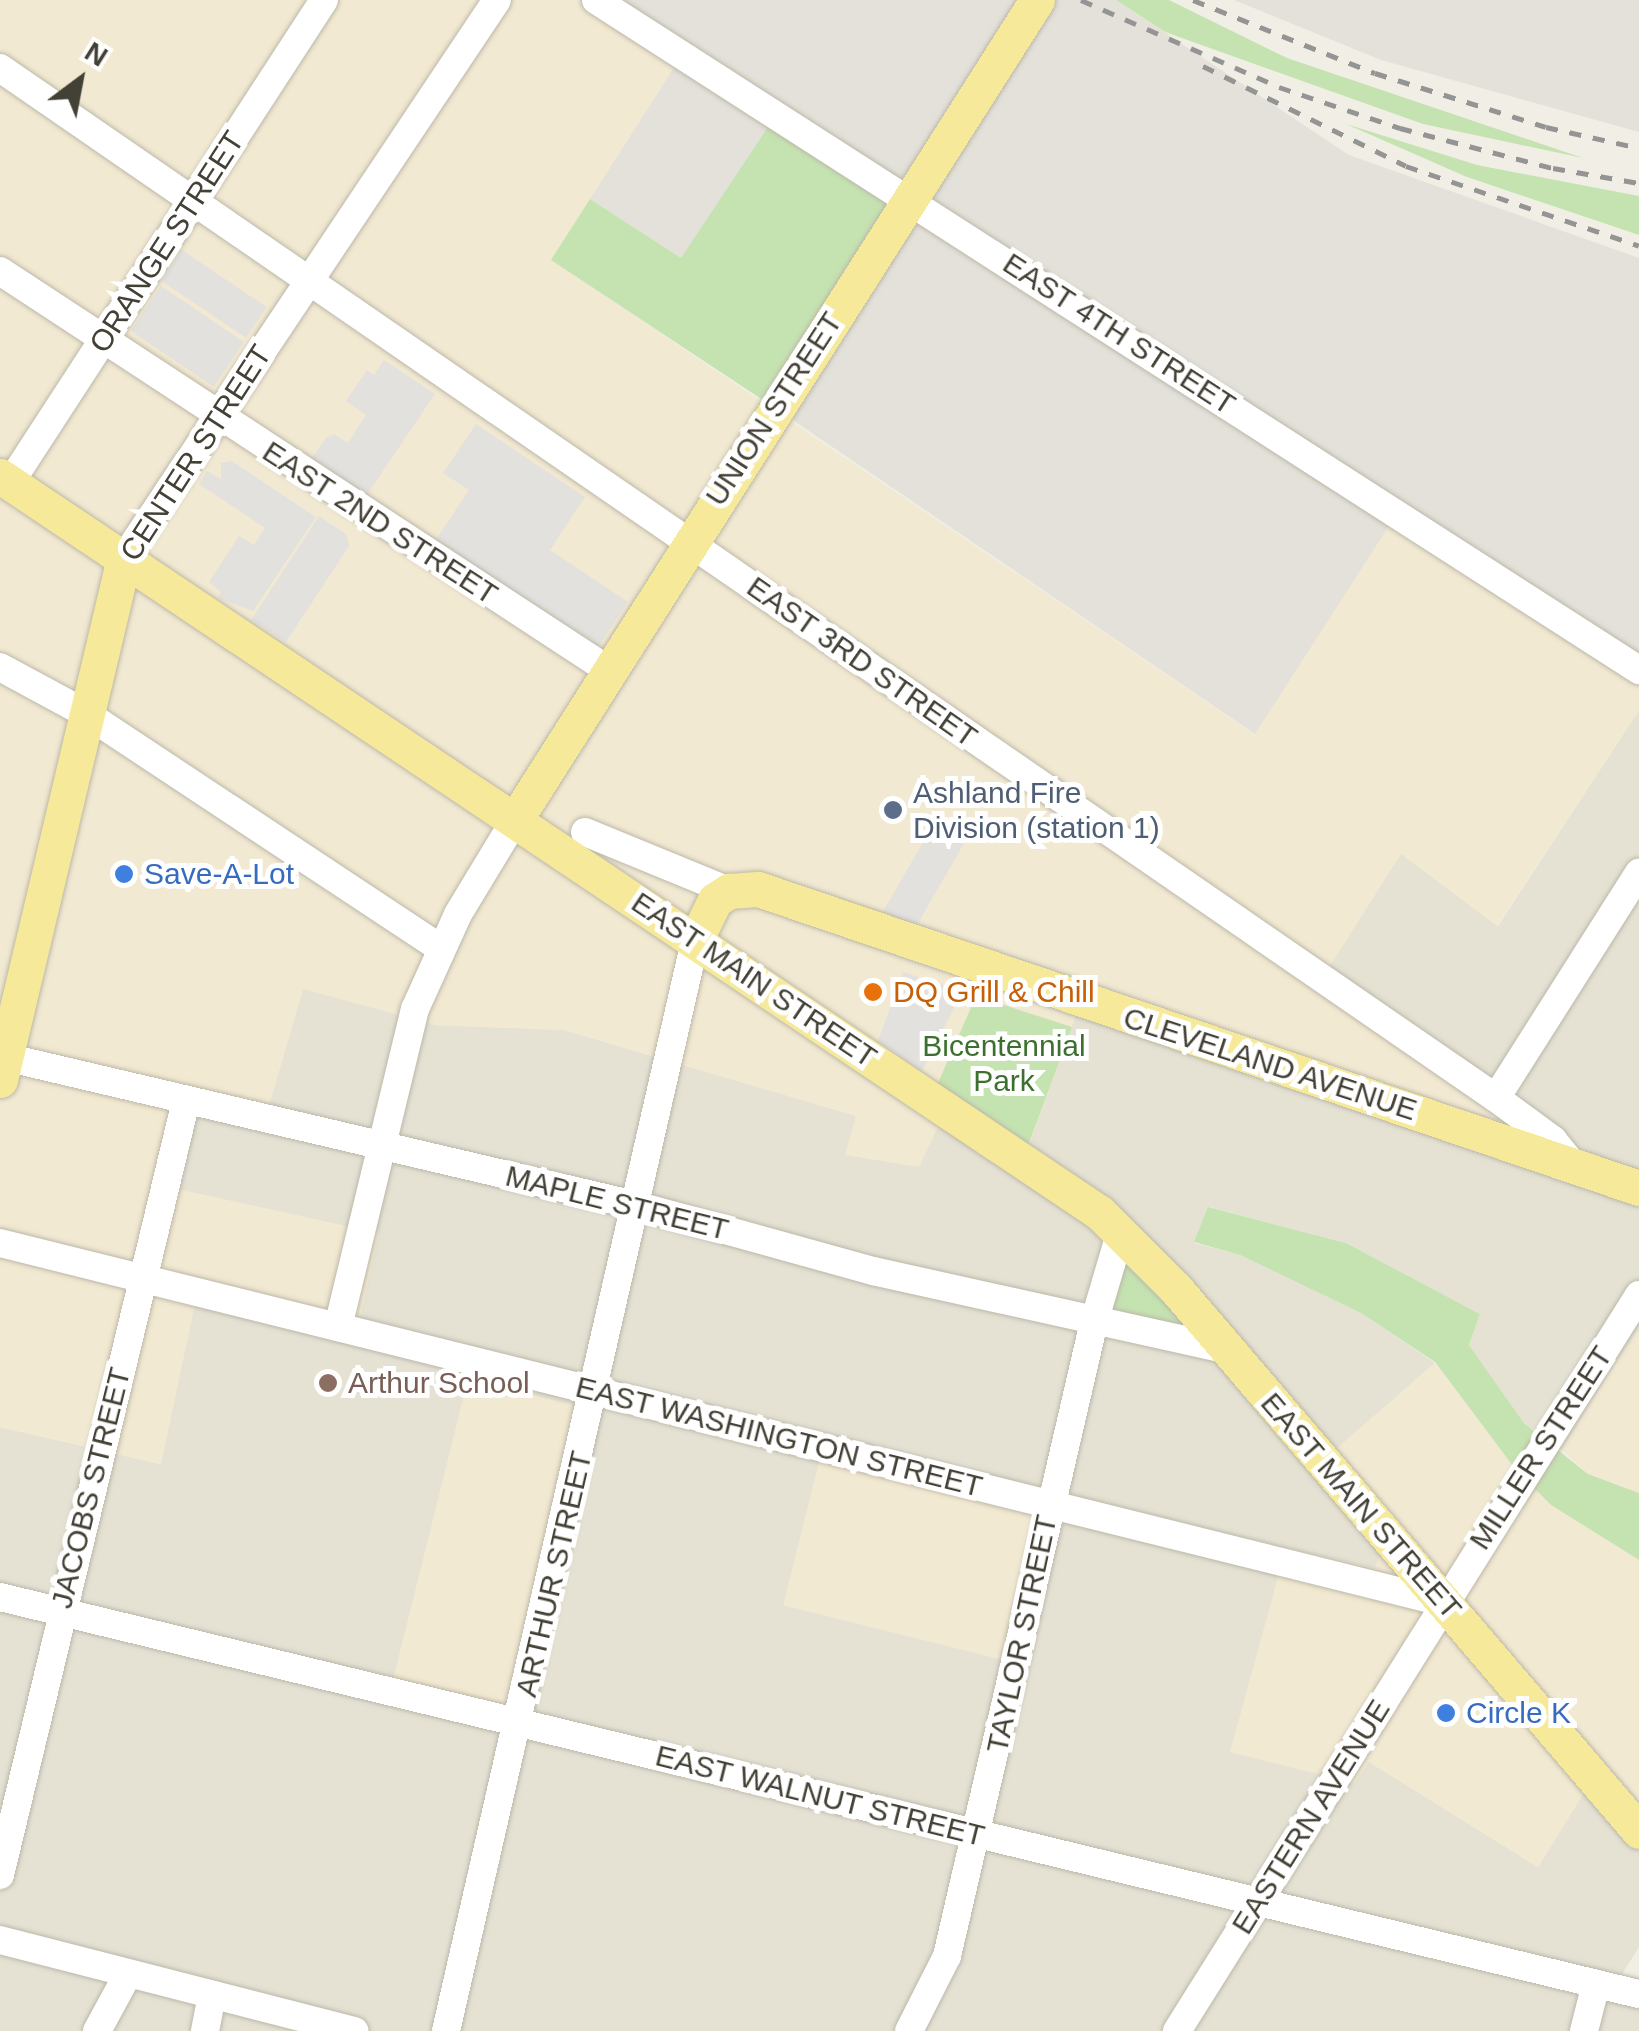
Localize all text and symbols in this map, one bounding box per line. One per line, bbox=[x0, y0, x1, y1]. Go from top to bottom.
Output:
north arrow bbox=[30, 30, 130, 130]
text: N bbox=[79, 36, 113, 73]
street label: ORANGE STREET bbox=[82, 125, 252, 359]
street label: EAST 4TH STREET bbox=[996, 245, 1242, 423]
street label: UNION STREET bbox=[698, 306, 850, 512]
street label: CENTER STREET bbox=[113, 338, 279, 568]
street label: EAST 2ND STREET bbox=[256, 433, 504, 613]
street label: EAST 3RD STREET bbox=[740, 569, 984, 755]
place label: Ashland Fire Division (station 1) bbox=[913, 775, 1160, 846]
marker: Ashland Fire Division (station 1) bbox=[882, 799, 904, 821]
place label: Save-A-Lot bbox=[144, 856, 294, 892]
marker: Save-A-Lot bbox=[113, 863, 135, 885]
street label: EAST MAIN STREET bbox=[624, 884, 884, 1076]
place label: DQ Grill & Chill bbox=[893, 974, 1095, 1010]
marker: DQ Grill & Chill bbox=[862, 981, 884, 1003]
street label: CLEVELAND AVENUE bbox=[1118, 999, 1422, 1129]
park label: Bicentennial Park bbox=[922, 1028, 1086, 1098]
street label: MAPLE STREET bbox=[502, 1158, 732, 1248]
street label: MILLER STREET bbox=[1462, 1340, 1620, 1556]
street label: JACOBS STREET bbox=[44, 1364, 138, 1612]
place label: Arthur School bbox=[348, 1365, 530, 1401]
street label: EAST WASHINGTON STREET bbox=[572, 1369, 986, 1505]
marker: Arthur School bbox=[317, 1372, 339, 1394]
street label: EAST MAIN STREET bbox=[1253, 1385, 1469, 1627]
street label: ARTHUR STREET bbox=[508, 1448, 600, 1700]
street label: TAYLOR STREET bbox=[979, 1512, 1065, 1756]
street label: EASTERN AVENUE bbox=[1224, 1692, 1398, 1942]
place label: Circle K bbox=[1466, 1695, 1571, 1731]
marker: Circle K bbox=[1435, 1702, 1457, 1724]
street label: EAST WALNUT STREET bbox=[651, 1738, 989, 1854]

